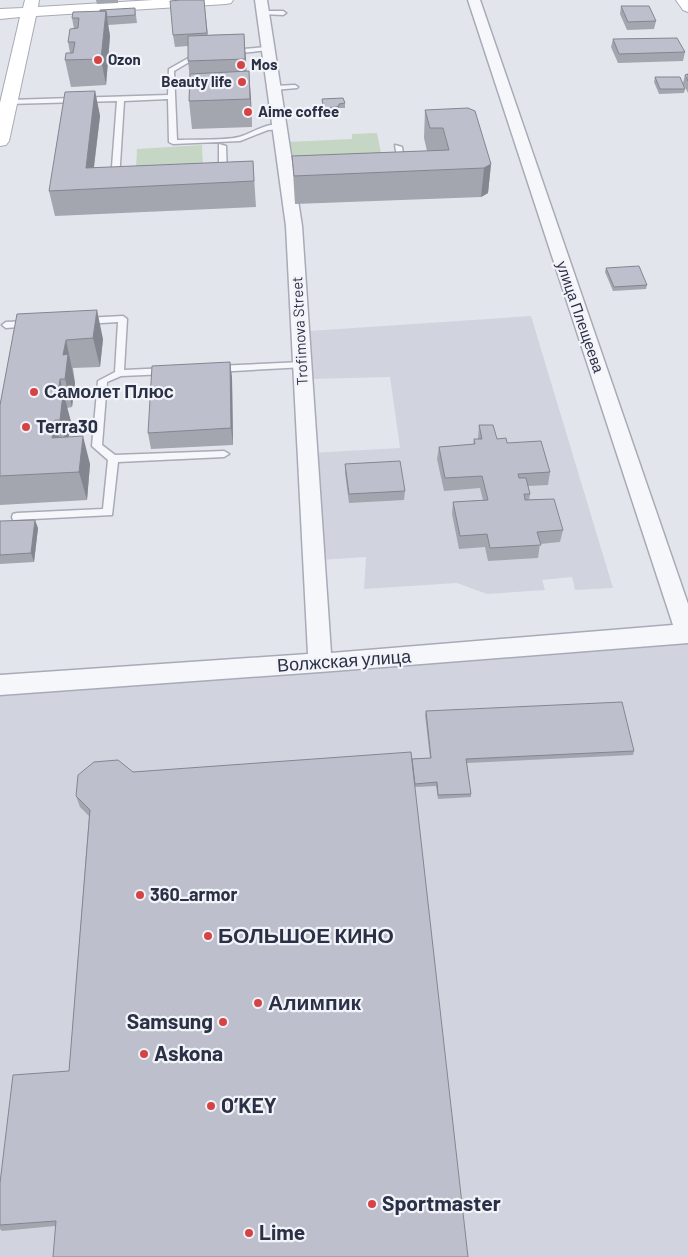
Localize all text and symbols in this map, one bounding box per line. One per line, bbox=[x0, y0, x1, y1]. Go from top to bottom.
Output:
place label: Ozon bbox=[108, 50, 141, 68]
marker: Ozon bbox=[92, 54, 104, 66]
place label: Mos bbox=[251, 55, 278, 73]
marker: Mos bbox=[235, 59, 247, 71]
place label: Beauty life bbox=[161, 72, 232, 90]
marker: Beauty life bbox=[236, 76, 248, 88]
place label: Aime coffee bbox=[258, 102, 339, 120]
marker: Aime coffee bbox=[242, 106, 254, 118]
street label: улица Плещеева bbox=[553, 258, 609, 376]
street label: Trofimova Street bbox=[287, 276, 311, 386]
place label: Самолет Плюс bbox=[44, 380, 174, 402]
marker: Самолет Плюс bbox=[28, 386, 40, 398]
place label: Terra30 bbox=[36, 415, 98, 437]
marker: Terra30 bbox=[20, 421, 32, 433]
street label: Волжская улица bbox=[276, 644, 413, 676]
place label: 360_armor bbox=[150, 883, 237, 905]
marker: 360_armor bbox=[134, 889, 146, 901]
place label: БОЛЬШОЕ КИНО bbox=[218, 922, 394, 947]
marker: БОЛЬШОЕ КИНО bbox=[202, 930, 214, 942]
place label: Алимпик bbox=[268, 989, 362, 1014]
marker: Алимпик bbox=[252, 997, 264, 1009]
place label: Samsung bbox=[127, 1008, 213, 1033]
marker: Samsung bbox=[217, 1016, 229, 1028]
place label: Askona bbox=[154, 1040, 223, 1065]
marker: Askona bbox=[138, 1048, 150, 1060]
place label: O’KEY bbox=[221, 1092, 277, 1117]
marker: O’KEY bbox=[205, 1100, 217, 1112]
place label: Sportmaster bbox=[382, 1190, 501, 1215]
marker: Sportmaster bbox=[366, 1198, 378, 1210]
place label: Lime bbox=[259, 1219, 305, 1244]
marker: Lime bbox=[243, 1227, 255, 1239]

